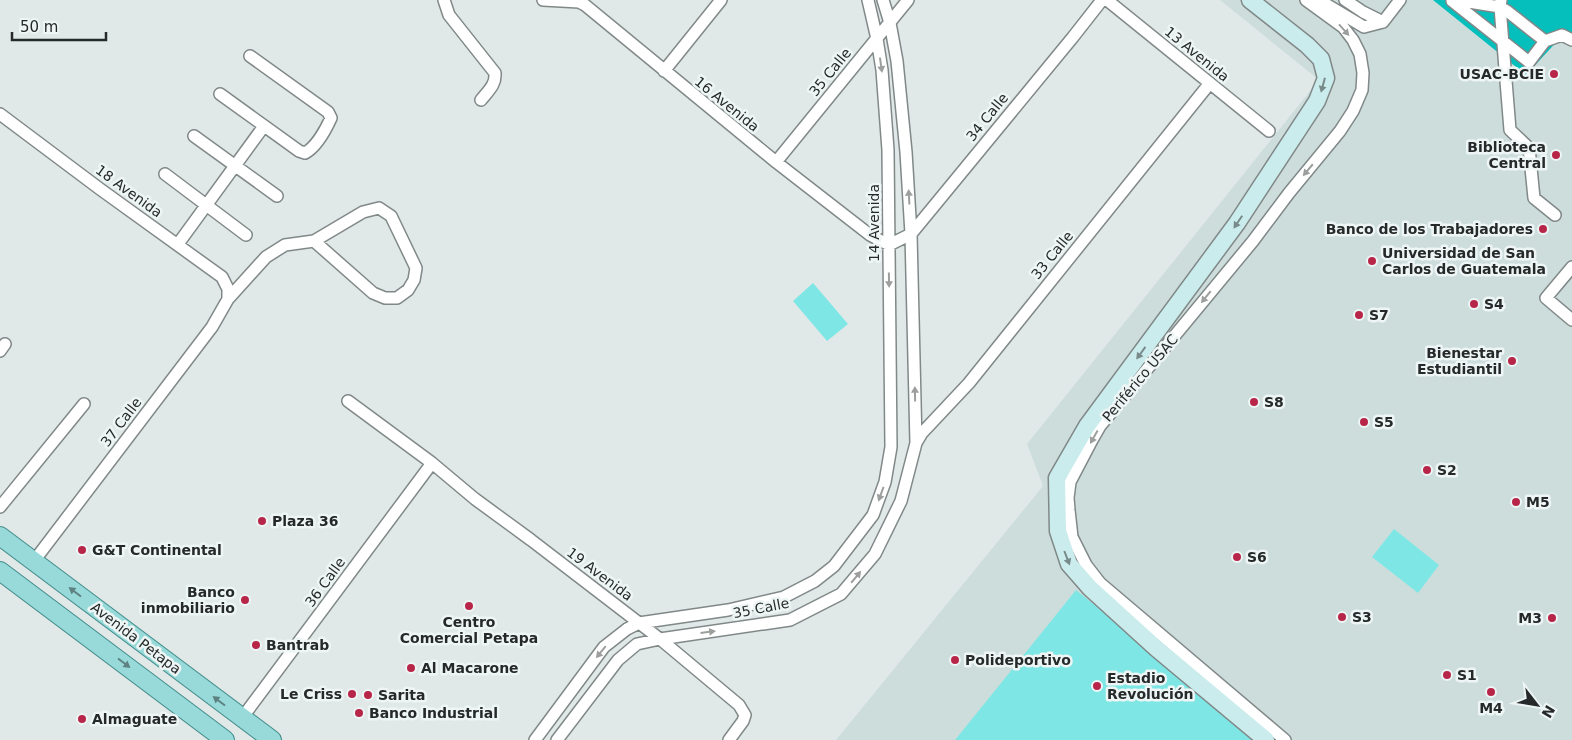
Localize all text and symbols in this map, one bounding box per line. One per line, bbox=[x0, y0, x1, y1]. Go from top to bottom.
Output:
scale bar bbox=[12, 10, 106, 42]
text: 50 m bbox=[20, 18, 58, 36]
street label: 13 Avenida bbox=[1162, 23, 1232, 85]
one-way arrow bbox=[1339, 23, 1350, 36]
street label: 35 Calle bbox=[806, 45, 854, 99]
one-way arrow bbox=[877, 57, 885, 73]
place label: USAC-BCIE bbox=[1460, 66, 1544, 82]
marker: USAC-BCIE bbox=[1548, 68, 1560, 80]
street label: 16 Avenida bbox=[692, 73, 762, 135]
one-way arrow bbox=[1319, 77, 1327, 92]
street label: 34 Calle bbox=[963, 90, 1011, 144]
place label: Biblioteca Central bbox=[1467, 139, 1546, 171]
marker: Biblioteca Central bbox=[1550, 149, 1562, 161]
street label: 18 Avenida bbox=[93, 162, 165, 220]
one-way arrow bbox=[1303, 164, 1314, 176]
street label: 14 Avenida bbox=[866, 184, 882, 262]
one-way arrow bbox=[904, 189, 912, 205]
one-way arrow bbox=[1233, 215, 1243, 229]
place label: Banco de los Trabajadores bbox=[1326, 221, 1533, 237]
marker: Banco de los Trabajadores bbox=[1537, 223, 1549, 235]
street label: 33 Calle bbox=[1028, 228, 1076, 282]
place label: Universidad de San Carlos de Guatemala bbox=[1382, 245, 1546, 277]
marker: Universidad de San Carlos de Guatemala bbox=[1366, 255, 1378, 267]
one-way arrow bbox=[885, 272, 893, 288]
one-way arrow bbox=[1201, 290, 1212, 303]
place label: S4 bbox=[1484, 296, 1504, 312]
marker: S4 bbox=[1468, 298, 1480, 310]
place label: S7 bbox=[1369, 307, 1389, 323]
marker: S7 bbox=[1353, 309, 1365, 321]
street label: Periférico USAC bbox=[1099, 331, 1181, 425]
place label: Bienestar Estudiantil bbox=[1417, 345, 1502, 377]
one-way arrow bbox=[1136, 346, 1147, 359]
marker: Bienestar Estudiantil bbox=[1506, 355, 1518, 367]
one-way arrow bbox=[910, 386, 918, 402]
street label: 37 Calle bbox=[97, 394, 145, 450]
place label: S8 bbox=[1264, 394, 1284, 410]
marker: S8 bbox=[1248, 396, 1260, 408]
place label: S5 bbox=[1374, 414, 1394, 430]
marker: S5 bbox=[1358, 416, 1370, 428]
one-way arrow bbox=[1089, 430, 1098, 443]
place label: S2 bbox=[1437, 462, 1457, 478]
marker: S2 bbox=[1421, 464, 1433, 476]
one-way arrow bbox=[877, 487, 884, 502]
place label: M5 bbox=[1526, 494, 1550, 510]
marker: M5 bbox=[1510, 496, 1522, 508]
place label: Plaza 36 bbox=[272, 513, 338, 529]
marker: Plaza 36 bbox=[256, 515, 268, 527]
place label: G&T Continental bbox=[92, 542, 222, 558]
marker: G&T Continental bbox=[76, 544, 88, 556]
street label: 19 Avenida bbox=[564, 544, 636, 604]
place label: S6 bbox=[1247, 549, 1267, 565]
one-way arrow bbox=[1064, 550, 1072, 565]
marker: S6 bbox=[1231, 551, 1243, 563]
street label: 36 Calle bbox=[302, 554, 348, 610]
one-way arrow bbox=[850, 570, 861, 583]
place label: Banco inmobiliario bbox=[141, 584, 235, 616]
one-way arrow bbox=[68, 587, 82, 597]
marker: Banco inmobiliario bbox=[239, 594, 251, 606]
street label: 35 Calle bbox=[731, 595, 791, 621]
street label: Avenida Petapa bbox=[88, 599, 184, 677]
marker: Centro Comercial Petapa bbox=[463, 600, 475, 612]
place label: S3 bbox=[1352, 609, 1372, 625]
place label: M3 bbox=[1518, 610, 1542, 626]
marker: S3 bbox=[1336, 611, 1348, 623]
marker: M3 bbox=[1546, 612, 1558, 624]
place label: Centro Comercial Petapa bbox=[400, 614, 538, 646]
one-way arrow bbox=[701, 628, 717, 636]
place label: Bantrab bbox=[266, 637, 329, 653]
marker: Bantrab bbox=[250, 639, 262, 651]
one-way arrow bbox=[595, 645, 606, 658]
place label: Polideportivo bbox=[965, 652, 1071, 668]
marker: Polideportivo bbox=[949, 654, 961, 666]
one-way arrow bbox=[117, 658, 131, 668]
place label: Al Macarone bbox=[421, 660, 519, 676]
marker: Al Macarone bbox=[405, 662, 417, 674]
place label: S1 bbox=[1457, 667, 1477, 683]
marker: S1 bbox=[1441, 669, 1453, 681]
place label: Estadio Revolución bbox=[1107, 670, 1193, 702]
marker: Estadio Revolución bbox=[1091, 680, 1103, 692]
north arrow bbox=[1512, 680, 1562, 730]
place label: Le Criss bbox=[280, 686, 342, 702]
marker: M4 bbox=[1485, 686, 1497, 698]
place label: Sarita bbox=[378, 687, 425, 703]
marker: Le Criss bbox=[346, 688, 358, 700]
marker: Sarita bbox=[362, 689, 374, 701]
one-way arrow bbox=[213, 695, 226, 706]
place label: M4 bbox=[1479, 700, 1503, 716]
text: N bbox=[1538, 703, 1558, 721]
place label: Banco Industrial bbox=[369, 705, 498, 721]
marker: Banco Industrial bbox=[353, 707, 365, 719]
place label: Almaguate bbox=[92, 711, 177, 727]
marker: Almaguate bbox=[76, 713, 88, 725]

